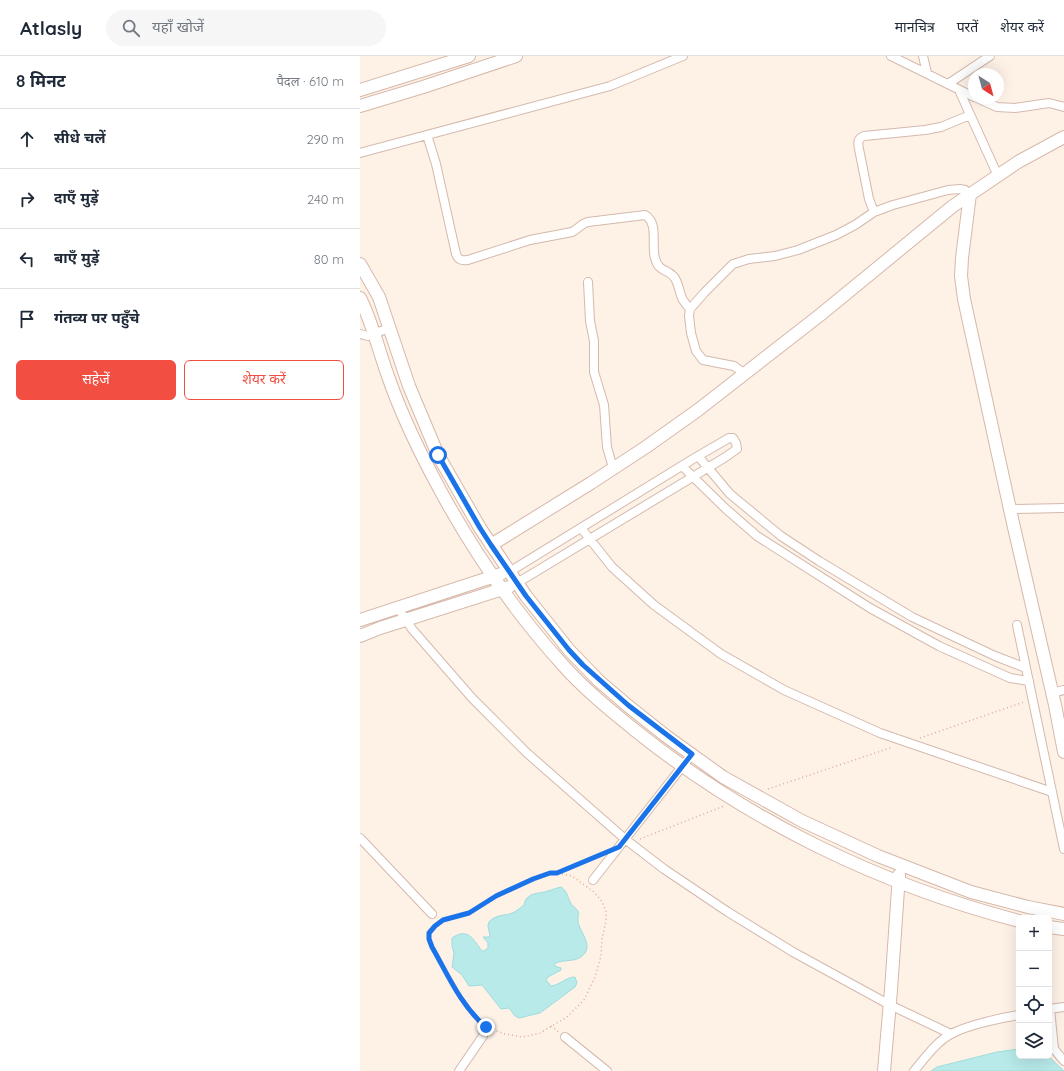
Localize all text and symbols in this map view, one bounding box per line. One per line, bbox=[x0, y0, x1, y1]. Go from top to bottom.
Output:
search box bbox=[106, 10, 386, 46]
text: Atlasly bbox=[20, 16, 82, 40]
icon: search bbox=[120, 17, 142, 39]
text: यहाँ खोजें bbox=[152, 17, 204, 36]
text: मानचित्र bbox=[895, 18, 935, 36]
text: परतें bbox=[957, 18, 978, 36]
text: शेयर करें bbox=[1000, 18, 1044, 36]
north arrow bbox=[968, 68, 1004, 104]
text: 8 मिनट bbox=[16, 70, 66, 91]
text: पैदल · 610 m bbox=[276, 73, 344, 89]
icon: ahead bbox=[16, 128, 38, 150]
text: सीधे चलें bbox=[54, 128, 105, 147]
text: 290 m bbox=[306, 131, 344, 147]
icon: right bbox=[16, 188, 38, 210]
text: दाएँ मुड़ें bbox=[54, 188, 98, 207]
text: 240 m bbox=[307, 191, 344, 207]
icon: left bbox=[16, 248, 38, 270]
text: बाएँ मुड़ें bbox=[54, 248, 99, 267]
text: 80 m bbox=[314, 251, 344, 267]
icon: arrive bbox=[16, 308, 38, 330]
text: गंतव्य पर पहुँचे bbox=[54, 308, 140, 327]
button: सहेजें bbox=[16, 360, 176, 400]
button: शेयर करें bbox=[184, 360, 344, 400]
route start bbox=[429, 446, 447, 464]
map controls bbox=[1016, 915, 1052, 1059]
button: + bbox=[1016, 915, 1052, 951]
button: − bbox=[1016, 951, 1052, 987]
button: locate bbox=[1016, 987, 1052, 1023]
route end bbox=[477, 1018, 495, 1036]
button: layers bbox=[1016, 1023, 1052, 1059]

